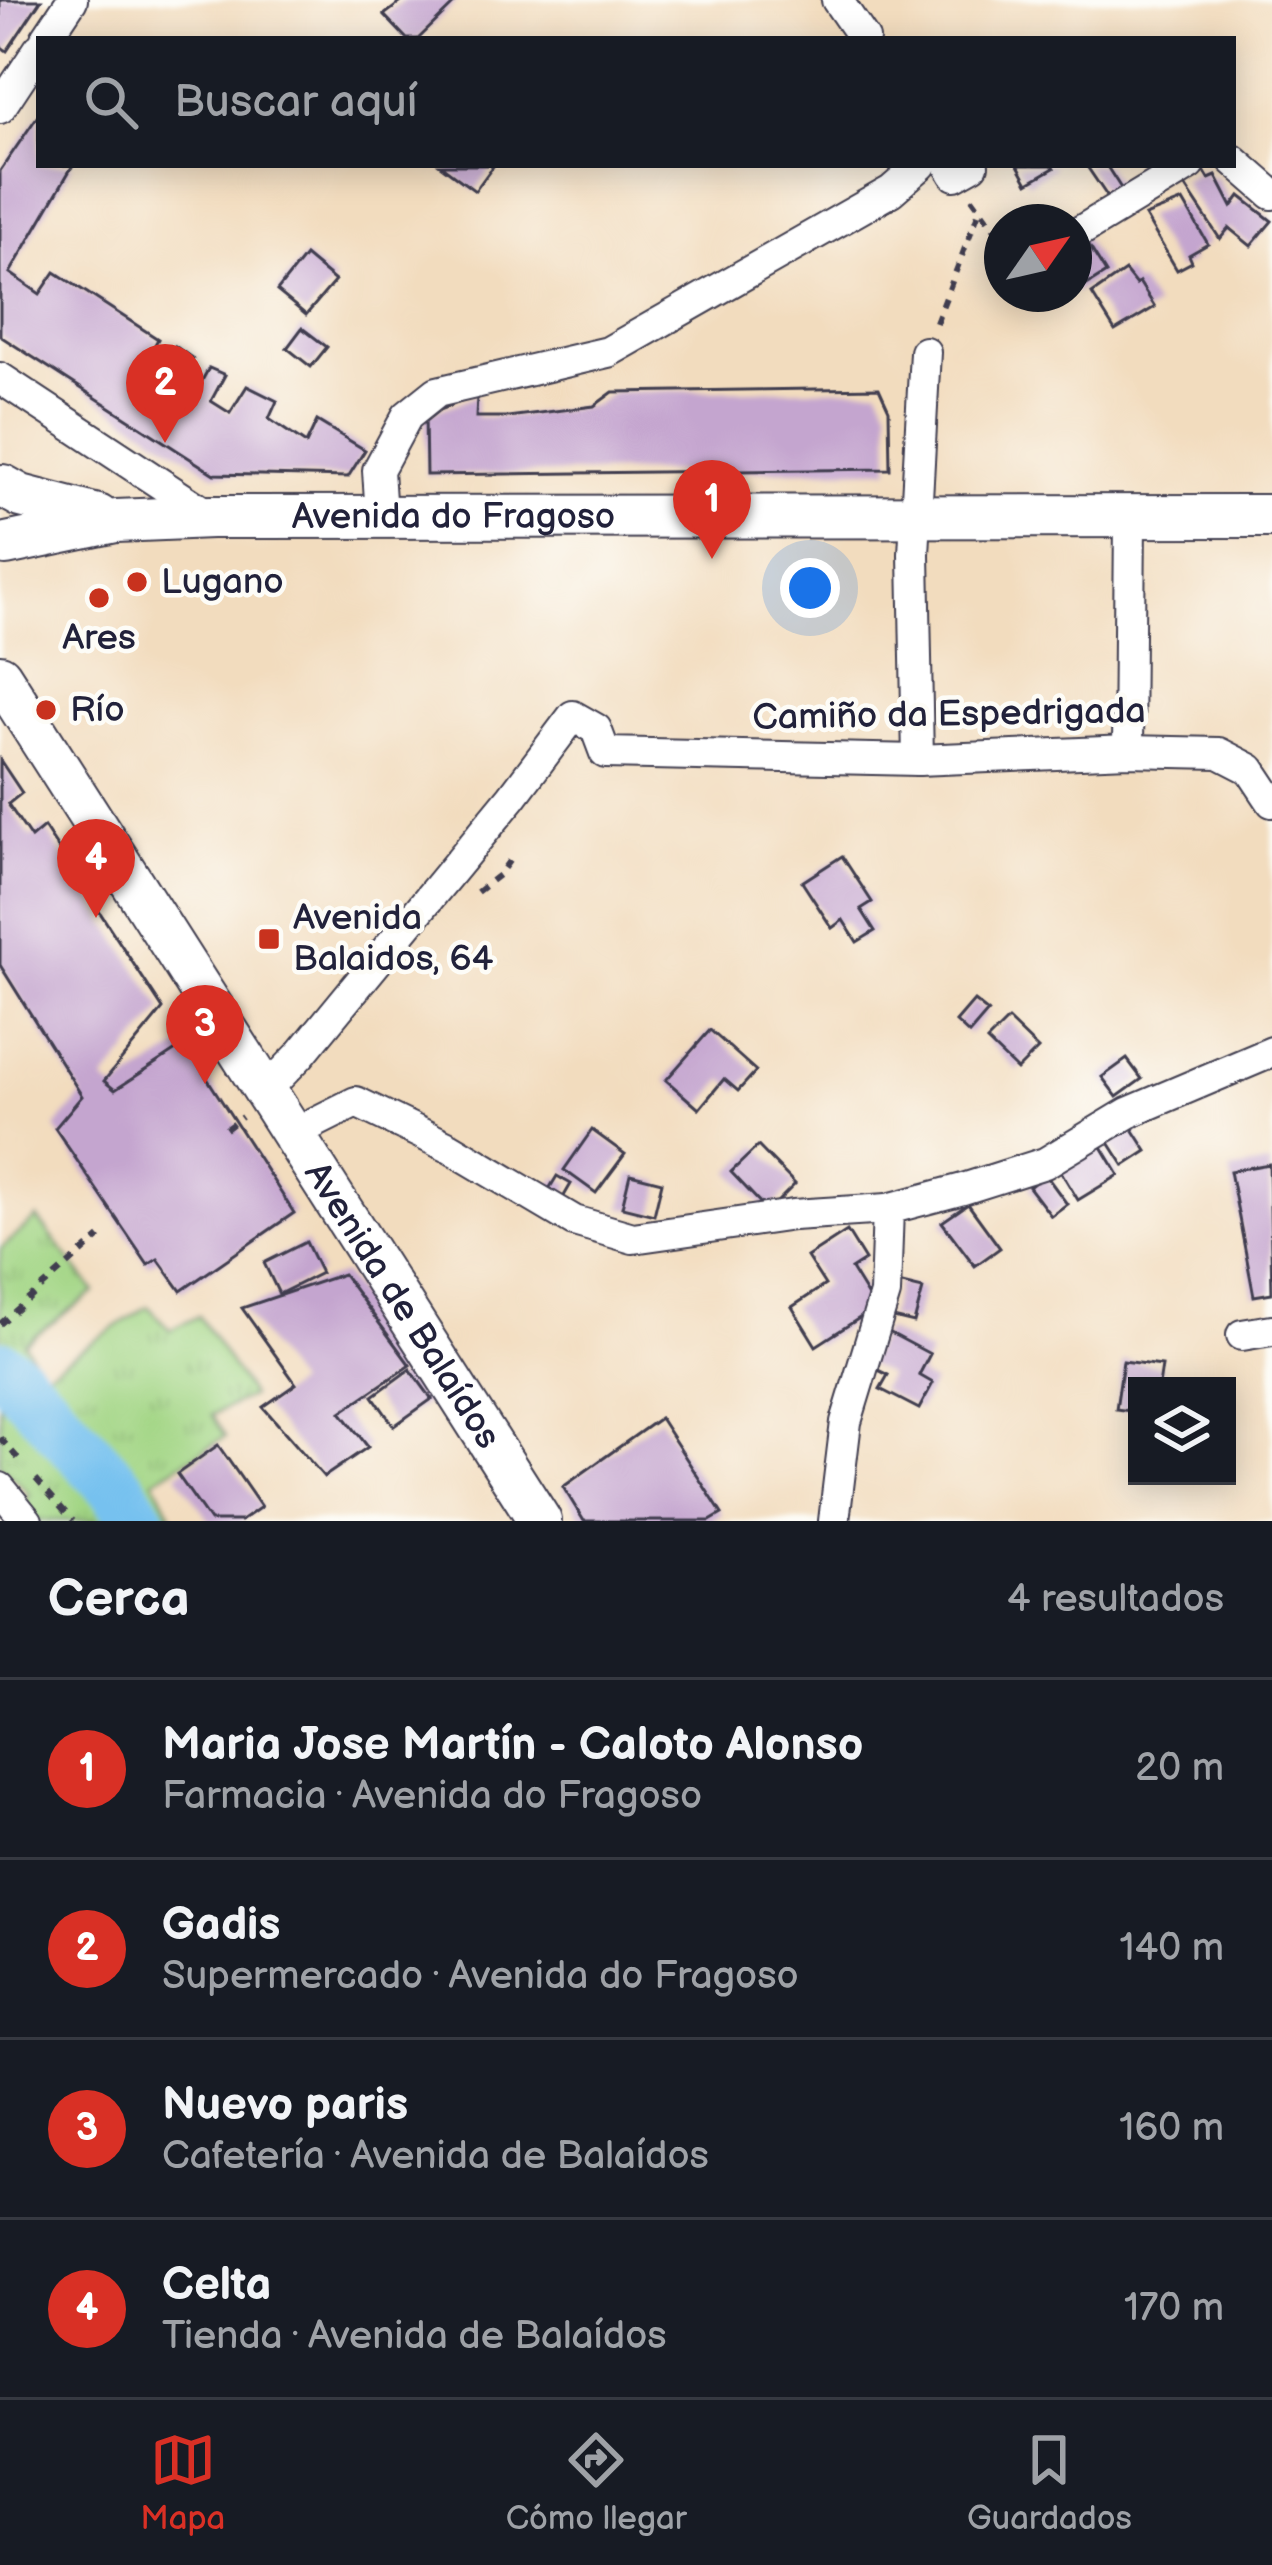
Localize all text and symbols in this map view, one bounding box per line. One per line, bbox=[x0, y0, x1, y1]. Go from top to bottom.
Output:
search box bbox=[36, 36, 1236, 168]
icon: search bbox=[78, 69, 144, 135]
text: Buscar aquí bbox=[174, 75, 417, 130]
north arrow bbox=[984, 204, 1092, 312]
pin: 2 bbox=[126, 344, 204, 443]
pin: 1 bbox=[673, 460, 751, 559]
street label: Avenida do Fragoso bbox=[292, 495, 615, 538]
your location bbox=[780, 558, 840, 618]
place label: Lugano bbox=[161, 561, 284, 604]
marker: Lugano bbox=[124, 569, 150, 595]
marker: Ares bbox=[86, 585, 112, 611]
place label: Ares bbox=[62, 617, 136, 660]
place label: Río bbox=[70, 689, 125, 732]
street label: Camiño da Espedrigada bbox=[752, 690, 1146, 740]
marker: Río bbox=[33, 697, 59, 723]
pin: 4 bbox=[57, 819, 135, 918]
place label: Avenida Balaidos, 64 bbox=[293, 897, 493, 981]
marker: Avenida Balaidos, 64 bbox=[256, 926, 282, 952]
pin: 3 bbox=[166, 985, 244, 1084]
street label: Avenida de Balaídos bbox=[295, 1154, 510, 1457]
map controls bbox=[1128, 1377, 1236, 1485]
button: layers bbox=[1128, 1377, 1236, 1485]
text: Cerca bbox=[48, 1569, 190, 1630]
text: 4 resultados bbox=[1007, 1576, 1224, 1623]
text: Maria Jose Martín - Caloto Alonso bbox=[162, 1718, 863, 1773]
text: 1 bbox=[79, 1745, 95, 1792]
text: 20 m bbox=[1135, 1745, 1224, 1792]
text: Farmacia · Avenida do Fragoso bbox=[162, 1773, 702, 1820]
text: Gadis bbox=[162, 1898, 280, 1953]
text: 2 bbox=[75, 1925, 99, 1972]
text: 140 m bbox=[1119, 1925, 1224, 1972]
text: Supermercado · Avenida do Fragoso bbox=[162, 1953, 799, 2000]
text: Nuevo paris bbox=[162, 2078, 408, 2133]
text: 3 bbox=[76, 2105, 98, 2152]
text: 160 m bbox=[1119, 2105, 1224, 2152]
text: Cafetería · Avenida de Balaídos bbox=[162, 2133, 709, 2180]
text: Celta bbox=[162, 2258, 271, 2313]
text: 4 bbox=[76, 2285, 98, 2332]
text: 170 m bbox=[1124, 2285, 1224, 2332]
text: Tienda · Avenida de Balaídos bbox=[162, 2313, 667, 2360]
tab: Mapa bbox=[140, 2427, 225, 2539]
tab: Cómo llegar bbox=[506, 2427, 687, 2539]
tab: Guardados bbox=[967, 2427, 1132, 2539]

